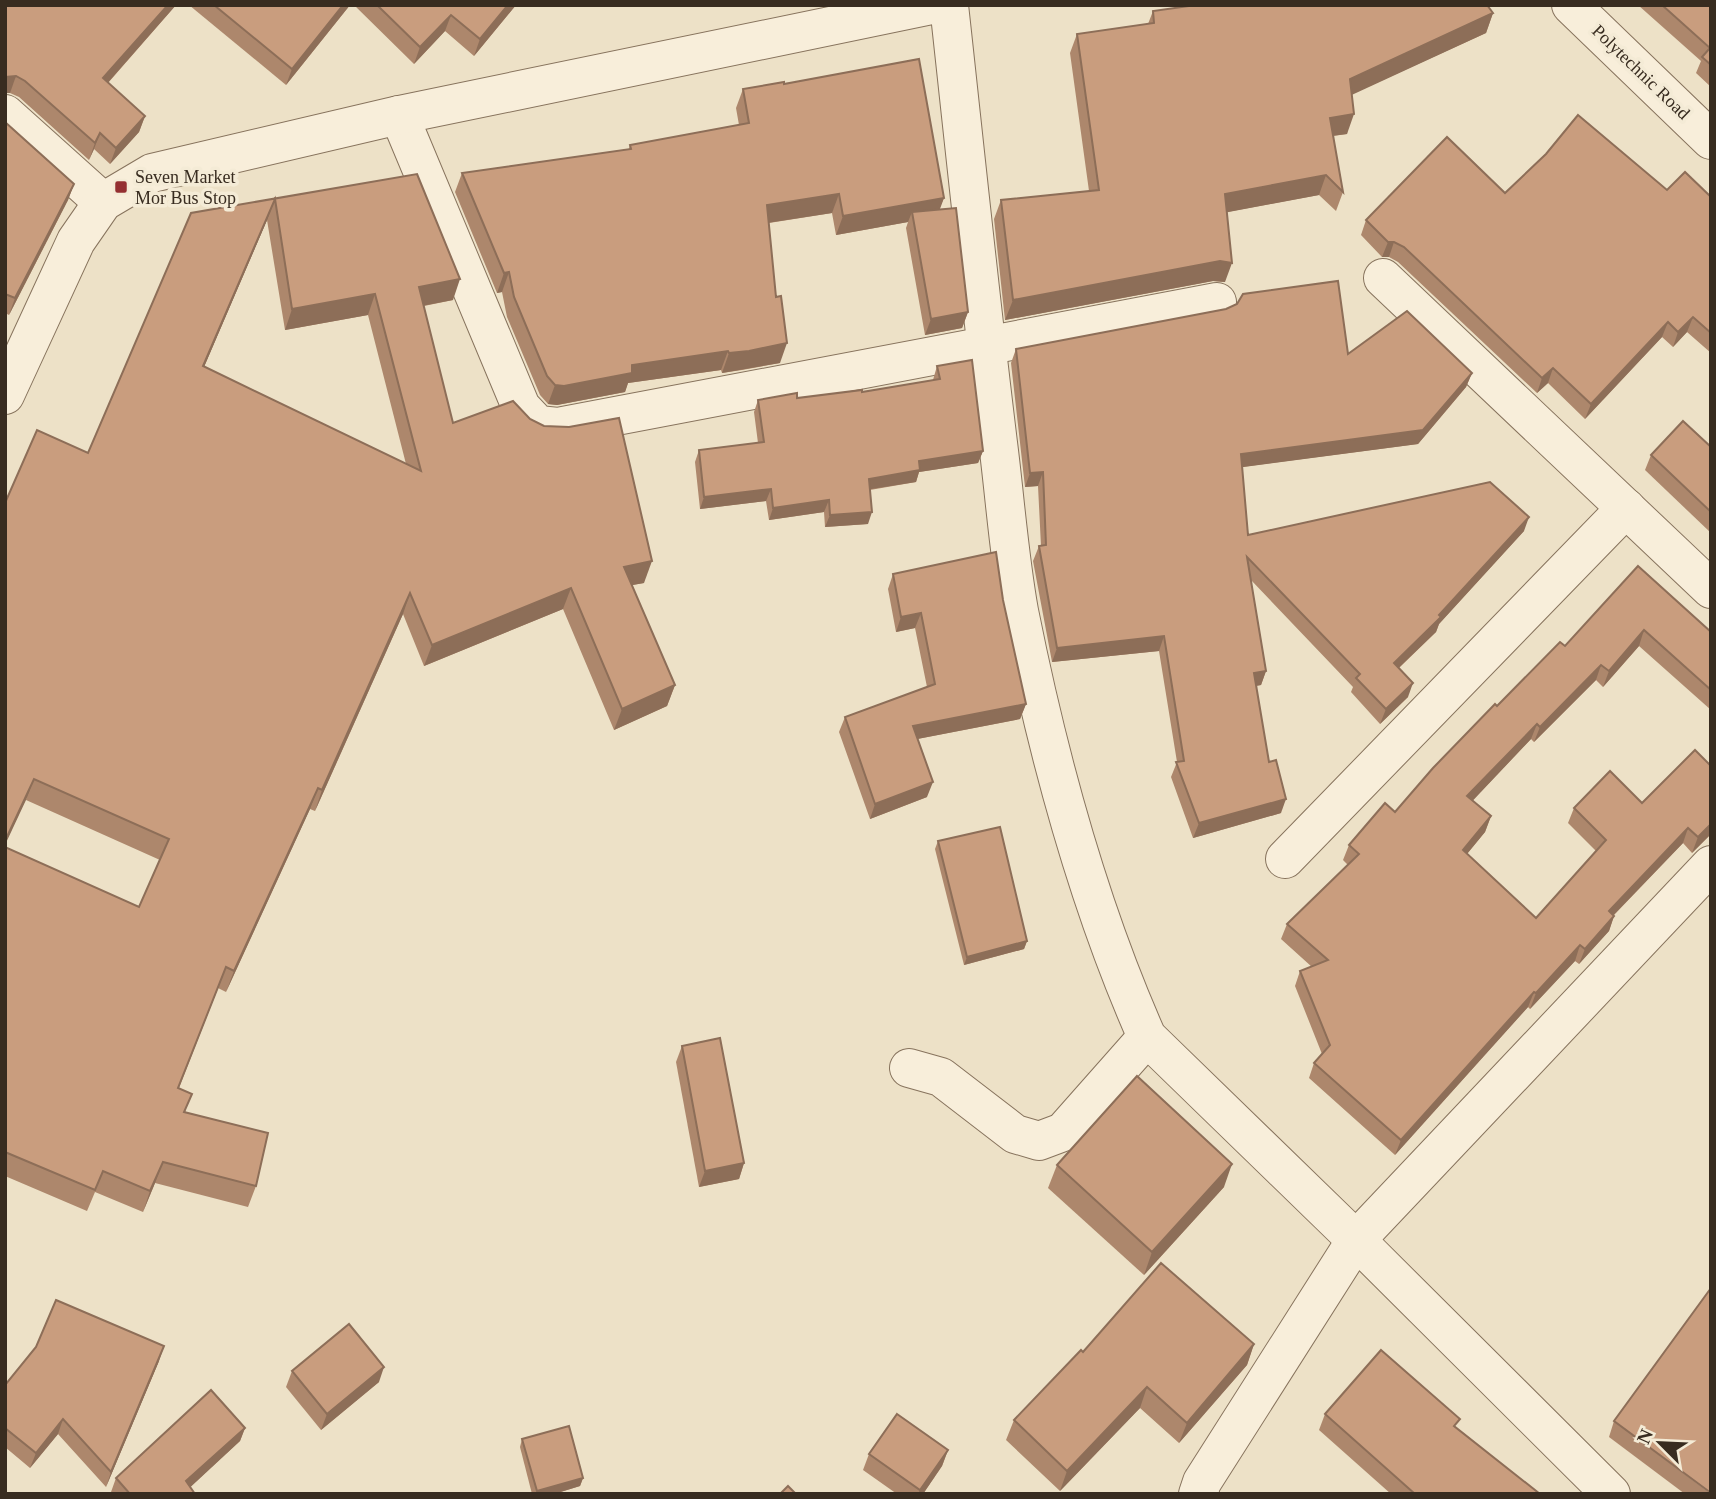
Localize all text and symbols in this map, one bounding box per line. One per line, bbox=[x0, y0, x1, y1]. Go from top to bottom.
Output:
street label: Polytechnic Road bbox=[1588, 21, 1694, 123]
place label: Seven Market Mor Bus Stop bbox=[135, 167, 236, 208]
marker: Seven Market Mor Bus Stop bbox=[113, 179, 129, 195]
north arrow bbox=[1625, 1408, 1695, 1478]
text: N bbox=[1633, 1426, 1657, 1447]

